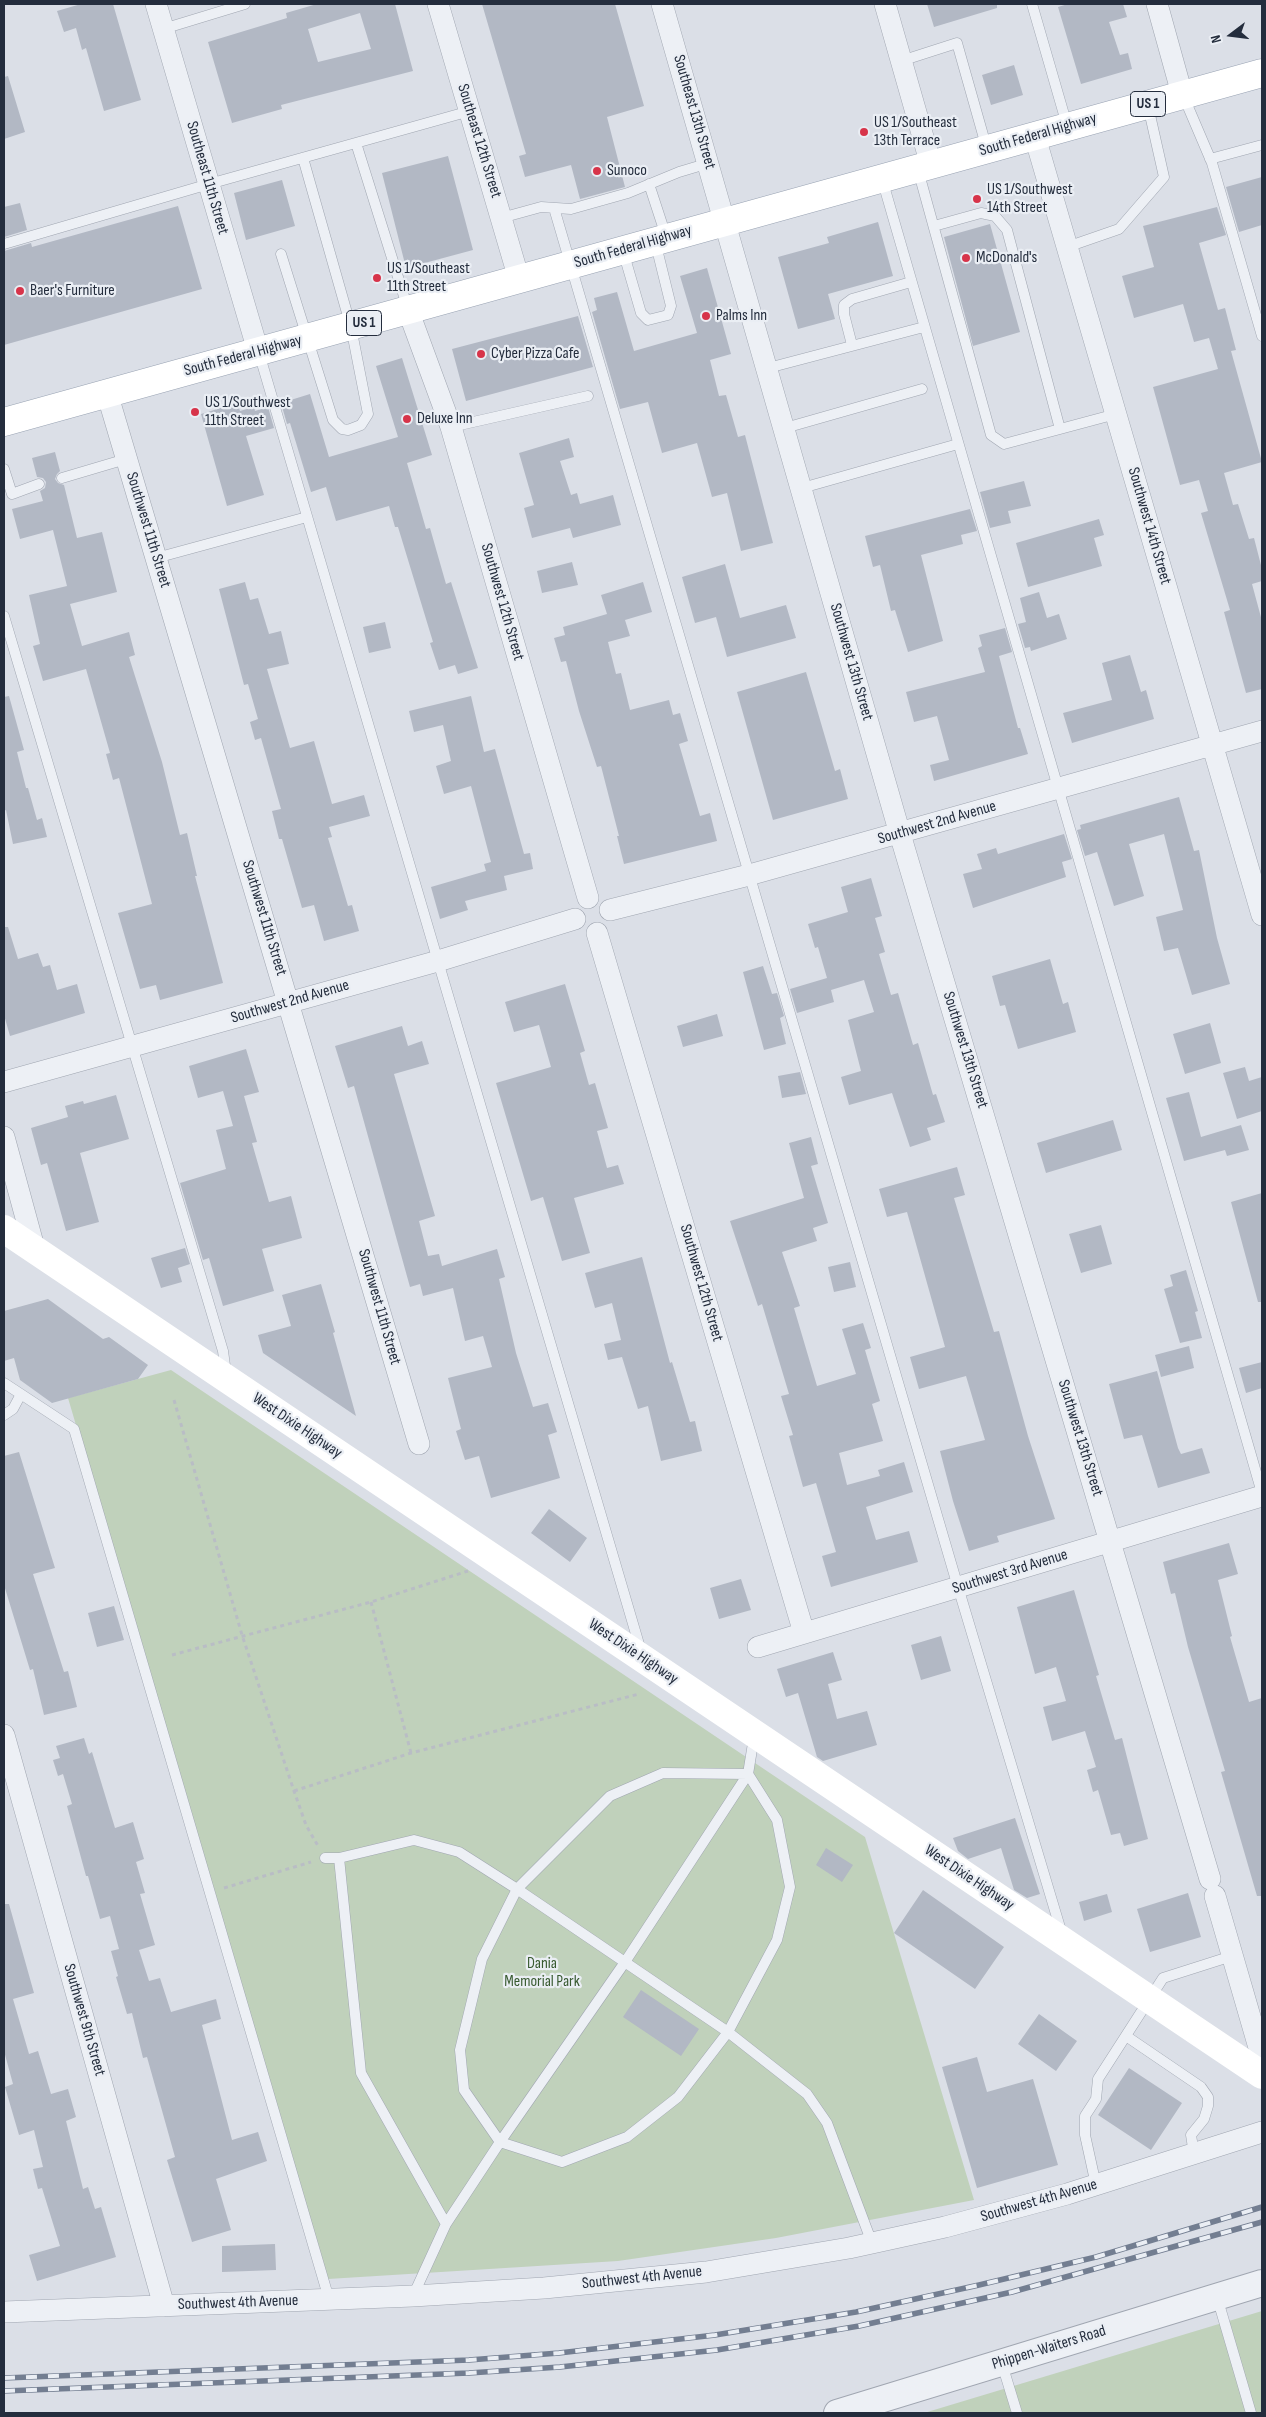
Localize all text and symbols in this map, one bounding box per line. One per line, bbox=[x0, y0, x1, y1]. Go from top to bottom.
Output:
north arrow bbox=[1206, 10, 1256, 60]
text: N bbox=[1207, 33, 1225, 45]
street label: Southeast 13th Street bbox=[669, 53, 719, 171]
street label: Southeast 12th Street bbox=[453, 82, 505, 200]
road number: US 1 bbox=[1130, 92, 1166, 116]
street label: South Federal Highway bbox=[977, 109, 1099, 161]
place label: US 1/Southeast 13th Terrace bbox=[874, 113, 957, 151]
street label: Southeast 11th Street bbox=[182, 119, 232, 237]
marker: US 1/Southeast 13th Terrace bbox=[858, 126, 870, 138]
place label: Sunoco bbox=[607, 161, 647, 181]
marker: Sunoco bbox=[591, 165, 603, 177]
place label: US 1/Southwest 14th Street bbox=[987, 180, 1073, 218]
marker: US 1/Southwest 14th Street bbox=[971, 193, 983, 205]
street label: South Federal Highway bbox=[572, 221, 694, 273]
place label: McDonald's bbox=[976, 248, 1037, 268]
marker: McDonald's bbox=[960, 252, 972, 264]
place label: US 1/Southeast 11th Street bbox=[387, 259, 470, 297]
marker: US 1/Southeast 11th Street bbox=[371, 272, 383, 284]
place label: Baer's Furniture bbox=[30, 281, 115, 301]
marker: Baer's Furniture bbox=[14, 285, 26, 297]
place label: Palms Inn bbox=[716, 306, 767, 326]
road number: US 1 bbox=[346, 310, 382, 336]
marker: Palms Inn bbox=[700, 310, 712, 322]
street label: South Federal Highway bbox=[182, 331, 304, 381]
place label: Cyber Pizza Cafe bbox=[491, 344, 579, 364]
marker: Cyber Pizza Cafe bbox=[475, 348, 487, 360]
place label: US 1/Southwest 11th Street bbox=[205, 393, 291, 431]
marker: US 1/Southwest 11th Street bbox=[189, 406, 201, 418]
place label: Deluxe Inn bbox=[417, 409, 473, 429]
marker: Deluxe Inn bbox=[401, 413, 413, 425]
street label: Southwest 14th Street bbox=[1123, 465, 1175, 587]
street label: Southwest 11th Street bbox=[121, 470, 175, 590]
street label: Southwest 12th Street bbox=[476, 541, 528, 663]
street label: Southwest 13th Street bbox=[825, 601, 877, 723]
street label: Southwest 2nd Avenue bbox=[876, 797, 998, 849]
street label: Southwest 11th Street bbox=[237, 858, 291, 978]
street label: Southwest 2nd Avenue bbox=[229, 976, 351, 1028]
street label: Southwest 13th Street bbox=[938, 989, 992, 1111]
street label: Southwest 12th Street bbox=[675, 1222, 727, 1344]
street label: Southwest 11th Street bbox=[353, 1247, 405, 1367]
street label: Southwest 13th Street bbox=[1053, 1377, 1107, 1499]
street label: West Dixie Highway bbox=[249, 1389, 345, 1463]
street label: Southwest 3rd Avenue bbox=[950, 1545, 1070, 1599]
street label: West Dixie Highway bbox=[585, 1615, 681, 1689]
street label: West Dixie Highway bbox=[921, 1841, 1017, 1915]
park label: Dania Memorial Park bbox=[504, 1954, 580, 1992]
street label: Southwest 9th Street bbox=[59, 1962, 109, 2078]
street label: Southwest 4th Avenue bbox=[978, 2175, 1100, 2227]
street label: Southwest 4th Avenue bbox=[581, 2262, 703, 2294]
street label: Southwest 4th Avenue bbox=[177, 2291, 299, 2315]
street label: Phippen-Waiters Road bbox=[990, 2322, 1108, 2374]

